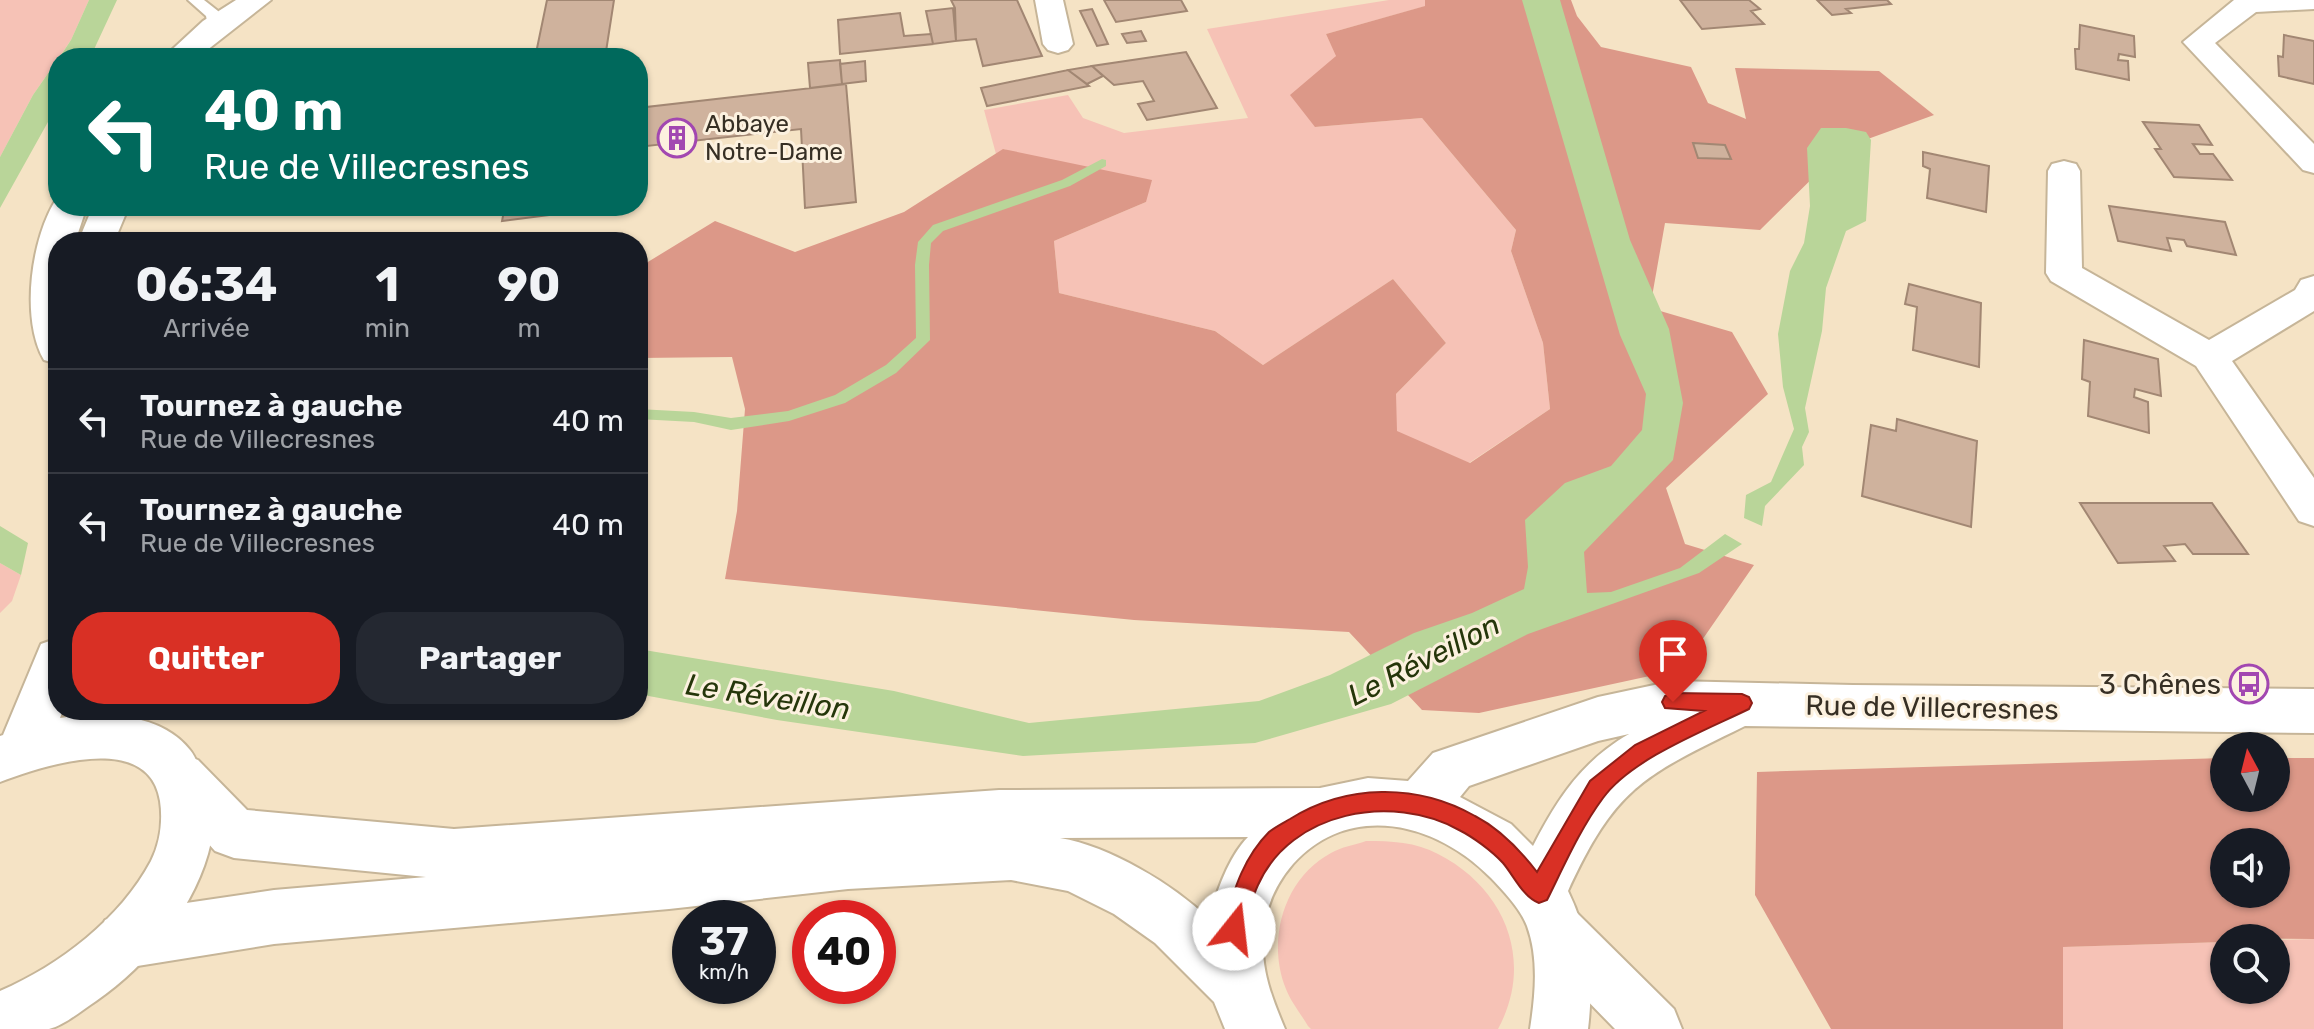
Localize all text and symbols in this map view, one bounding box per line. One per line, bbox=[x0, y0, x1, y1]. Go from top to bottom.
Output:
text: 40 m bbox=[204, 78, 344, 144]
icon: left bbox=[72, 80, 176, 184]
place label: Abbaye Notre-Dame bbox=[705, 110, 843, 166]
building icon: Abbaye Notre-Dame bbox=[656, 117, 698, 159]
text: Rue de Villecresnes bbox=[204, 145, 530, 188]
text: 06:34 bbox=[135, 256, 278, 313]
text: 1 bbox=[376, 256, 399, 313]
text: 90 bbox=[497, 256, 561, 313]
text: Arrivée bbox=[163, 313, 250, 344]
text: min bbox=[365, 313, 410, 344]
text: m bbox=[517, 313, 541, 344]
text: Tournez à gauche bbox=[140, 388, 403, 424]
icon: left bbox=[72, 399, 116, 443]
text: 40 m bbox=[552, 403, 624, 439]
text: Rue de Villecresnes bbox=[140, 424, 375, 455]
text: Tournez à gauche bbox=[140, 492, 403, 528]
icon: left bbox=[72, 503, 116, 547]
text: 40 m bbox=[552, 507, 624, 543]
text: Rue de Villecresnes bbox=[140, 528, 375, 559]
water label: Le Réveillon bbox=[1342, 606, 1506, 714]
button: Quitter bbox=[72, 612, 340, 704]
button: Partager bbox=[356, 612, 624, 704]
pin bbox=[1639, 620, 1707, 702]
icon: arrive bbox=[1651, 632, 1695, 676]
bus stop icon: 3 Chênes bbox=[2228, 663, 2270, 705]
water label: Le Réveillon bbox=[683, 666, 853, 728]
place label: 3 Chênes bbox=[2099, 668, 2221, 701]
street label: Rue de Villecresnes bbox=[1805, 689, 2059, 726]
north arrow bbox=[2210, 732, 2290, 812]
map controls bbox=[2210, 732, 2290, 1004]
button: sound bbox=[2210, 828, 2290, 908]
position arrow bbox=[1192, 887, 1276, 971]
speed limit sign: 40 bbox=[792, 900, 896, 1004]
text: 37 bbox=[699, 918, 749, 965]
button: search bbox=[2210, 924, 2290, 1004]
text: km/h bbox=[699, 960, 749, 984]

